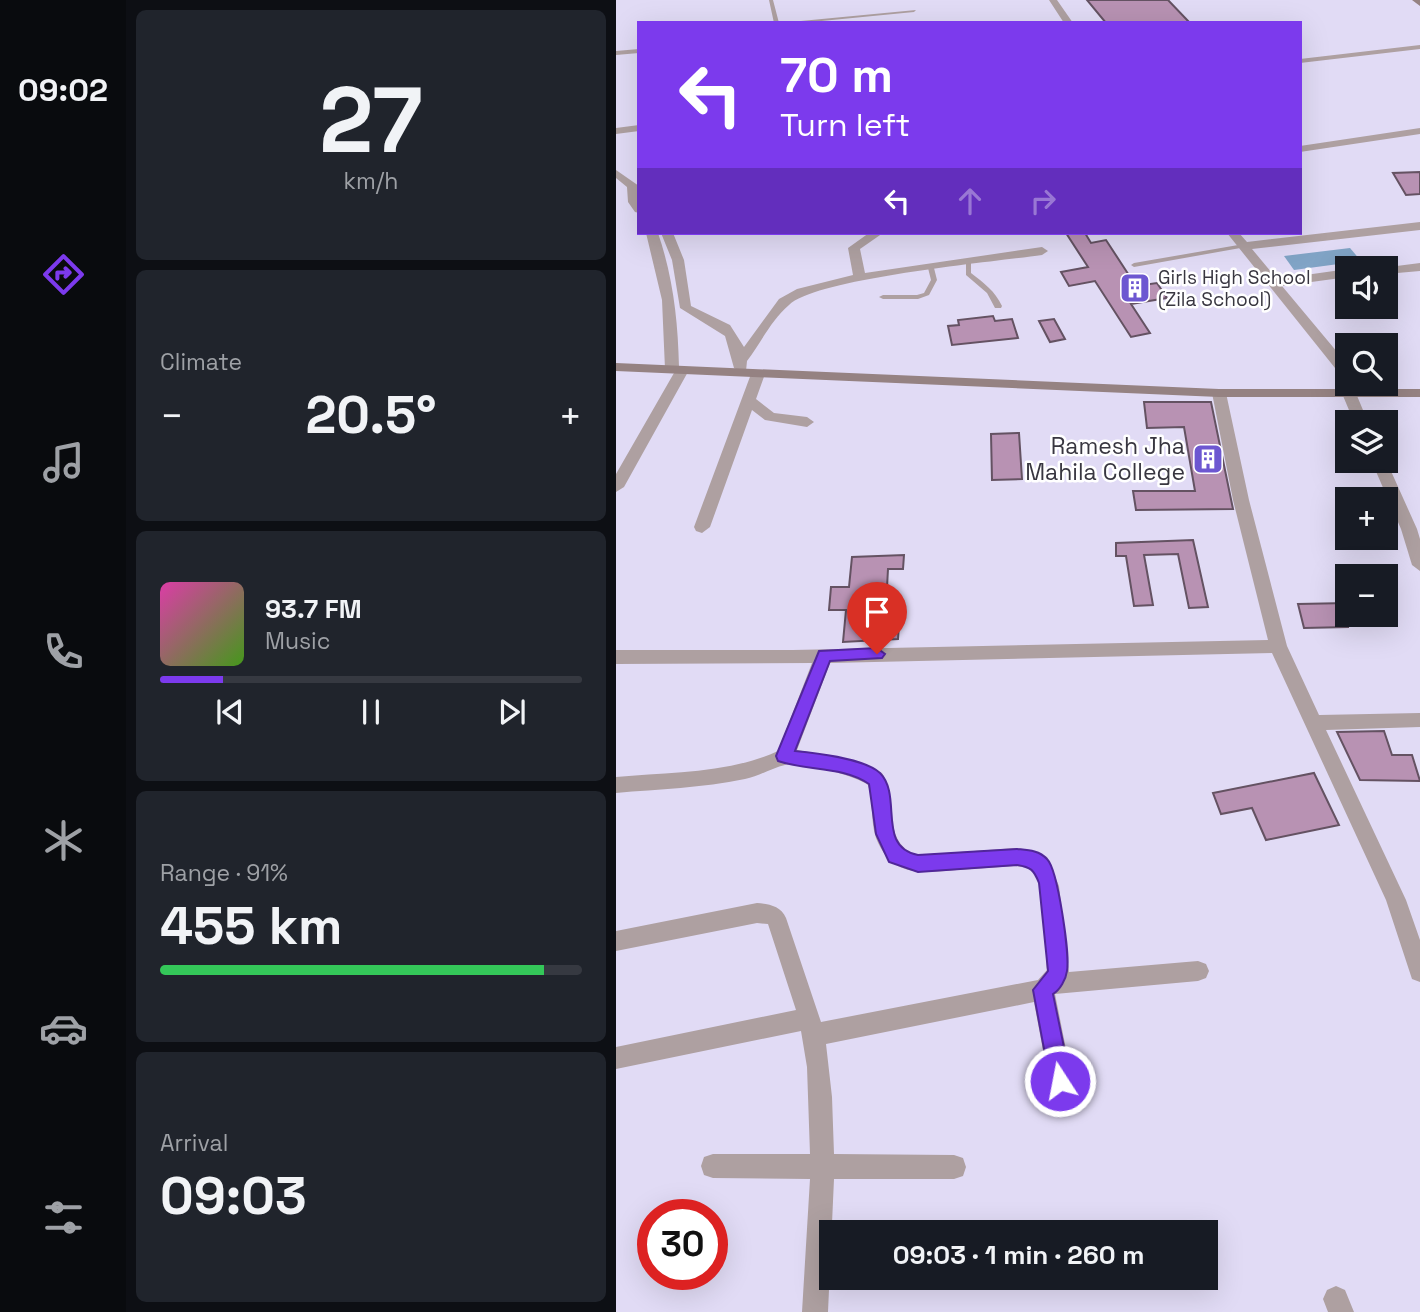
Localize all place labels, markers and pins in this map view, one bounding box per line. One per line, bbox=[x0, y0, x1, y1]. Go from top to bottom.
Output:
place label: Girls High School (Zila School) bbox=[1158, 265, 1311, 312]
building icon: Girls High School (Zila School) bbox=[1118, 271, 1152, 305]
place label: Ramesh Jha Mahila College bbox=[1025, 431, 1185, 487]
building icon: Ramesh Jha Mahila College bbox=[1191, 442, 1225, 476]
pin bbox=[847, 582, 907, 654]

